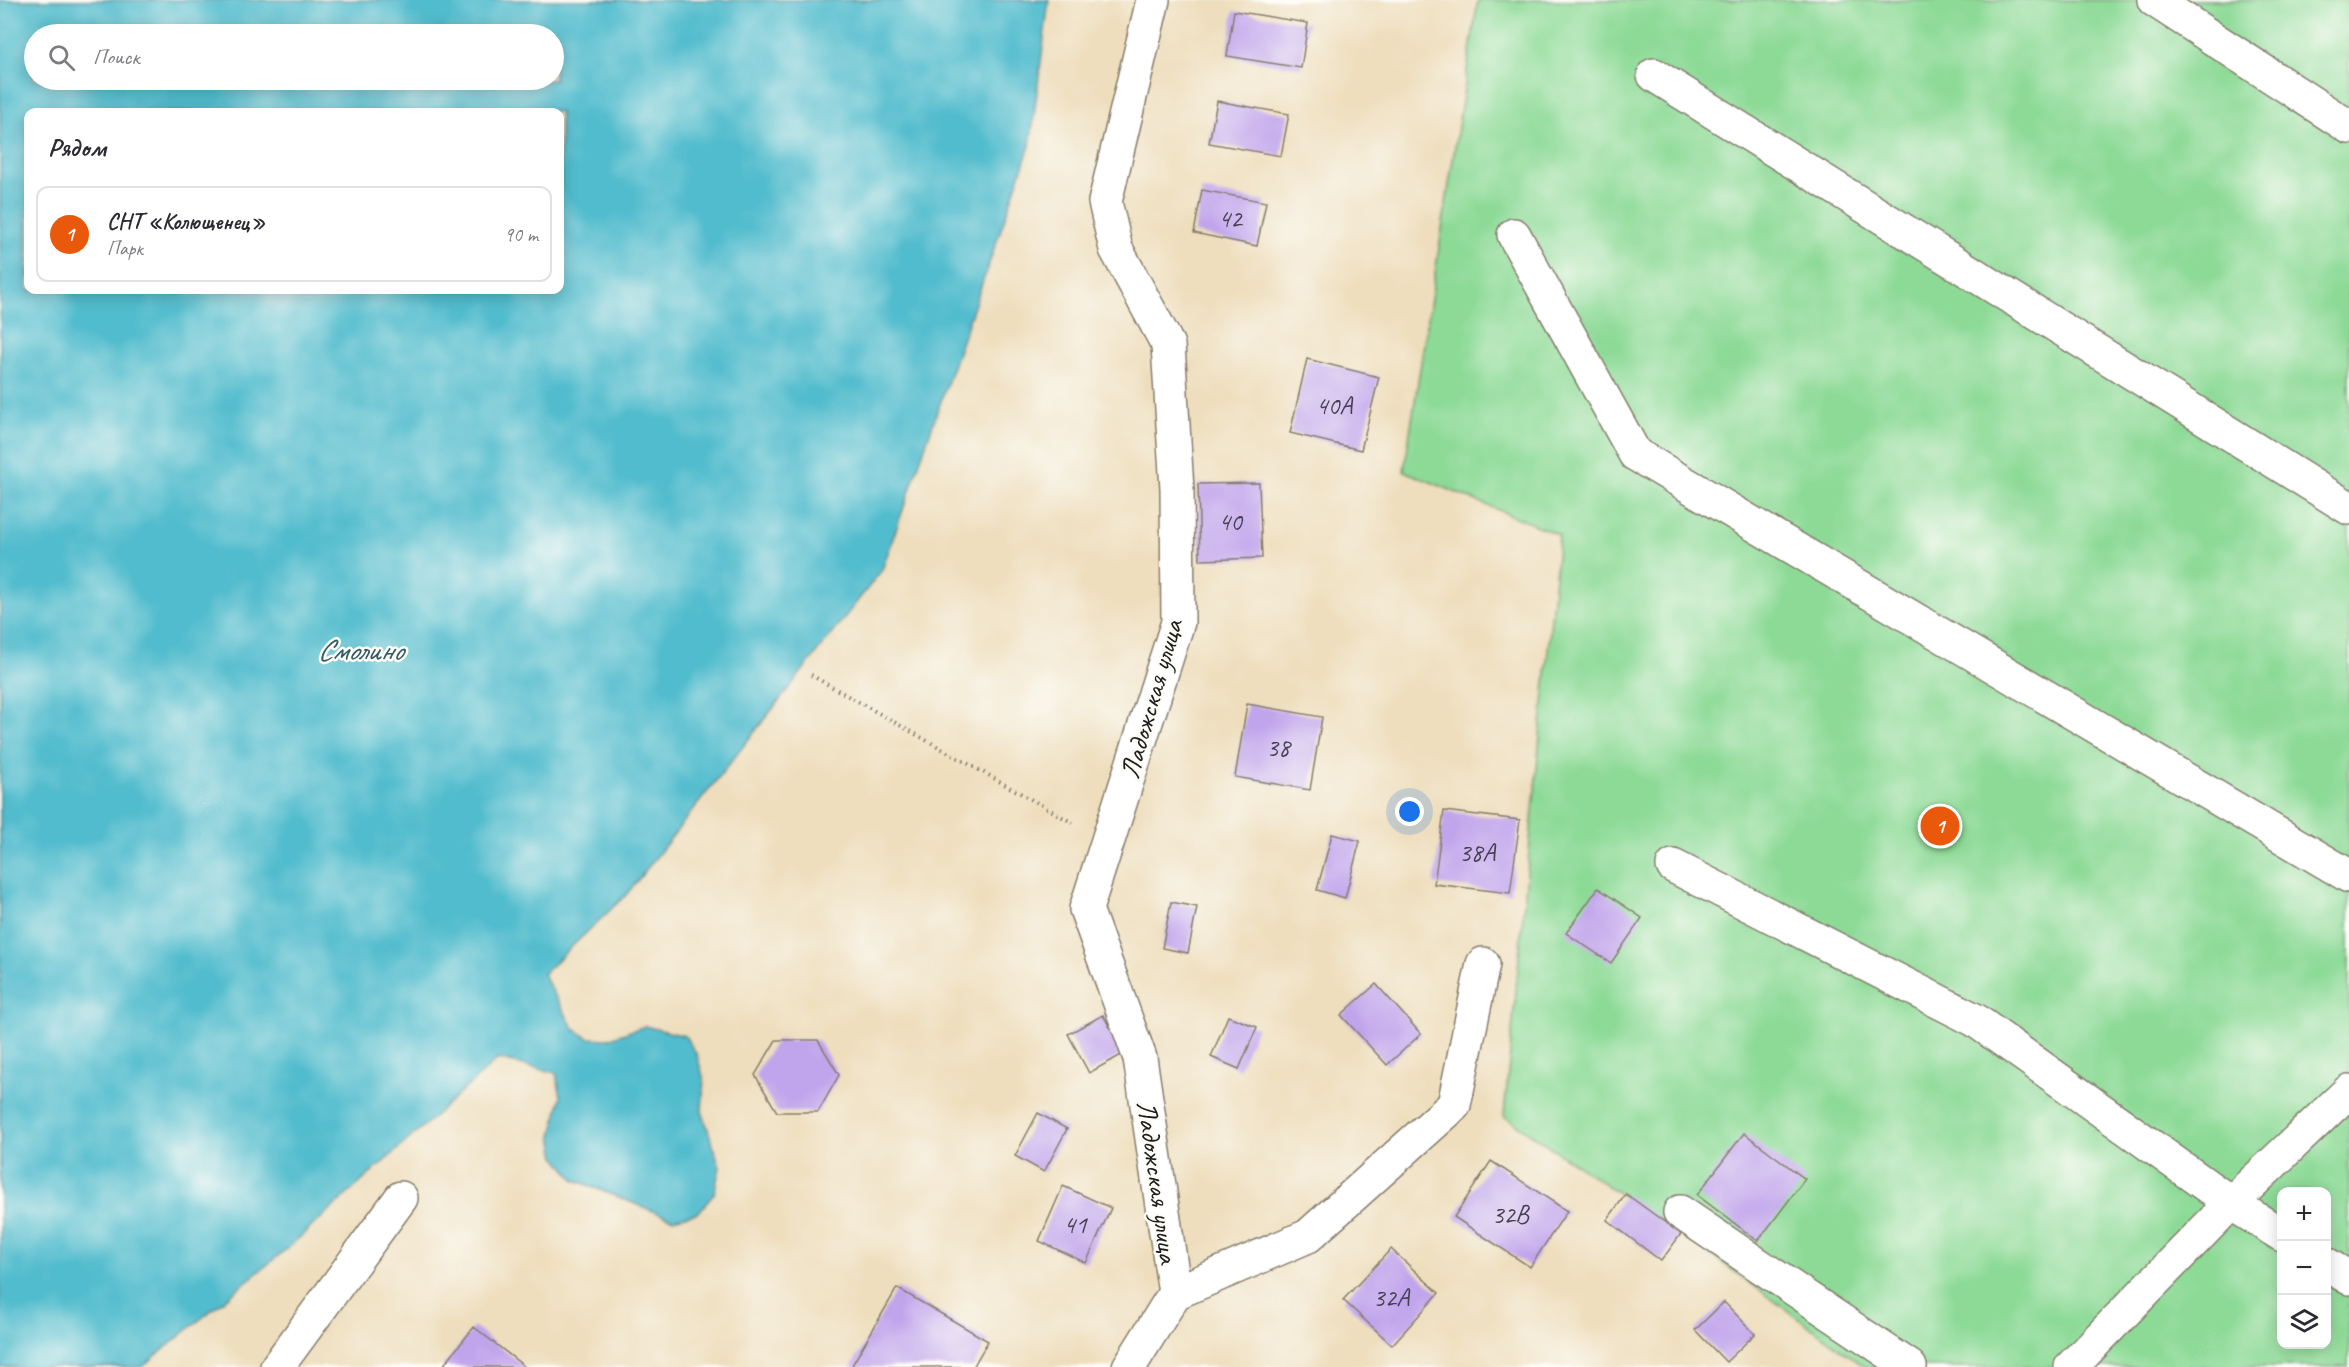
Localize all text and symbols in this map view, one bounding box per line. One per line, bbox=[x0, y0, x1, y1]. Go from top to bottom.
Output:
search box bbox=[24, 24, 564, 90]
icon: search bbox=[45, 41, 78, 74]
text: Поиск bbox=[93, 43, 139, 71]
text: Рядом bbox=[48, 131, 106, 164]
house number: 42 bbox=[1218, 202, 1244, 235]
text: СНТ «Колющенец» bbox=[107, 208, 265, 236]
text: 1 bbox=[65, 222, 74, 247]
text: 90 m bbox=[504, 222, 538, 247]
text: Парк bbox=[107, 236, 143, 261]
house number: 40А bbox=[1316, 389, 1354, 422]
house number: 40 bbox=[1218, 505, 1244, 538]
street label: Ладожская улица bbox=[1112, 614, 1191, 783]
water label: Смолино bbox=[317, 631, 406, 669]
house number: 38 bbox=[1266, 731, 1292, 764]
your location bbox=[1395, 797, 1424, 826]
pin: 1 bbox=[1920, 804, 1960, 848]
house number: 38А bbox=[1459, 836, 1497, 869]
street label: Ладожская улица bbox=[1129, 1099, 1187, 1267]
map controls bbox=[2277, 1187, 2331, 1349]
button: + bbox=[2277, 1187, 2331, 1241]
house number: 32В bbox=[1492, 1198, 1530, 1231]
house number: 41 bbox=[1063, 1208, 1088, 1241]
button: − bbox=[2277, 1241, 2331, 1295]
house number: 32А bbox=[1373, 1281, 1411, 1314]
button: layers bbox=[2277, 1295, 2331, 1349]

